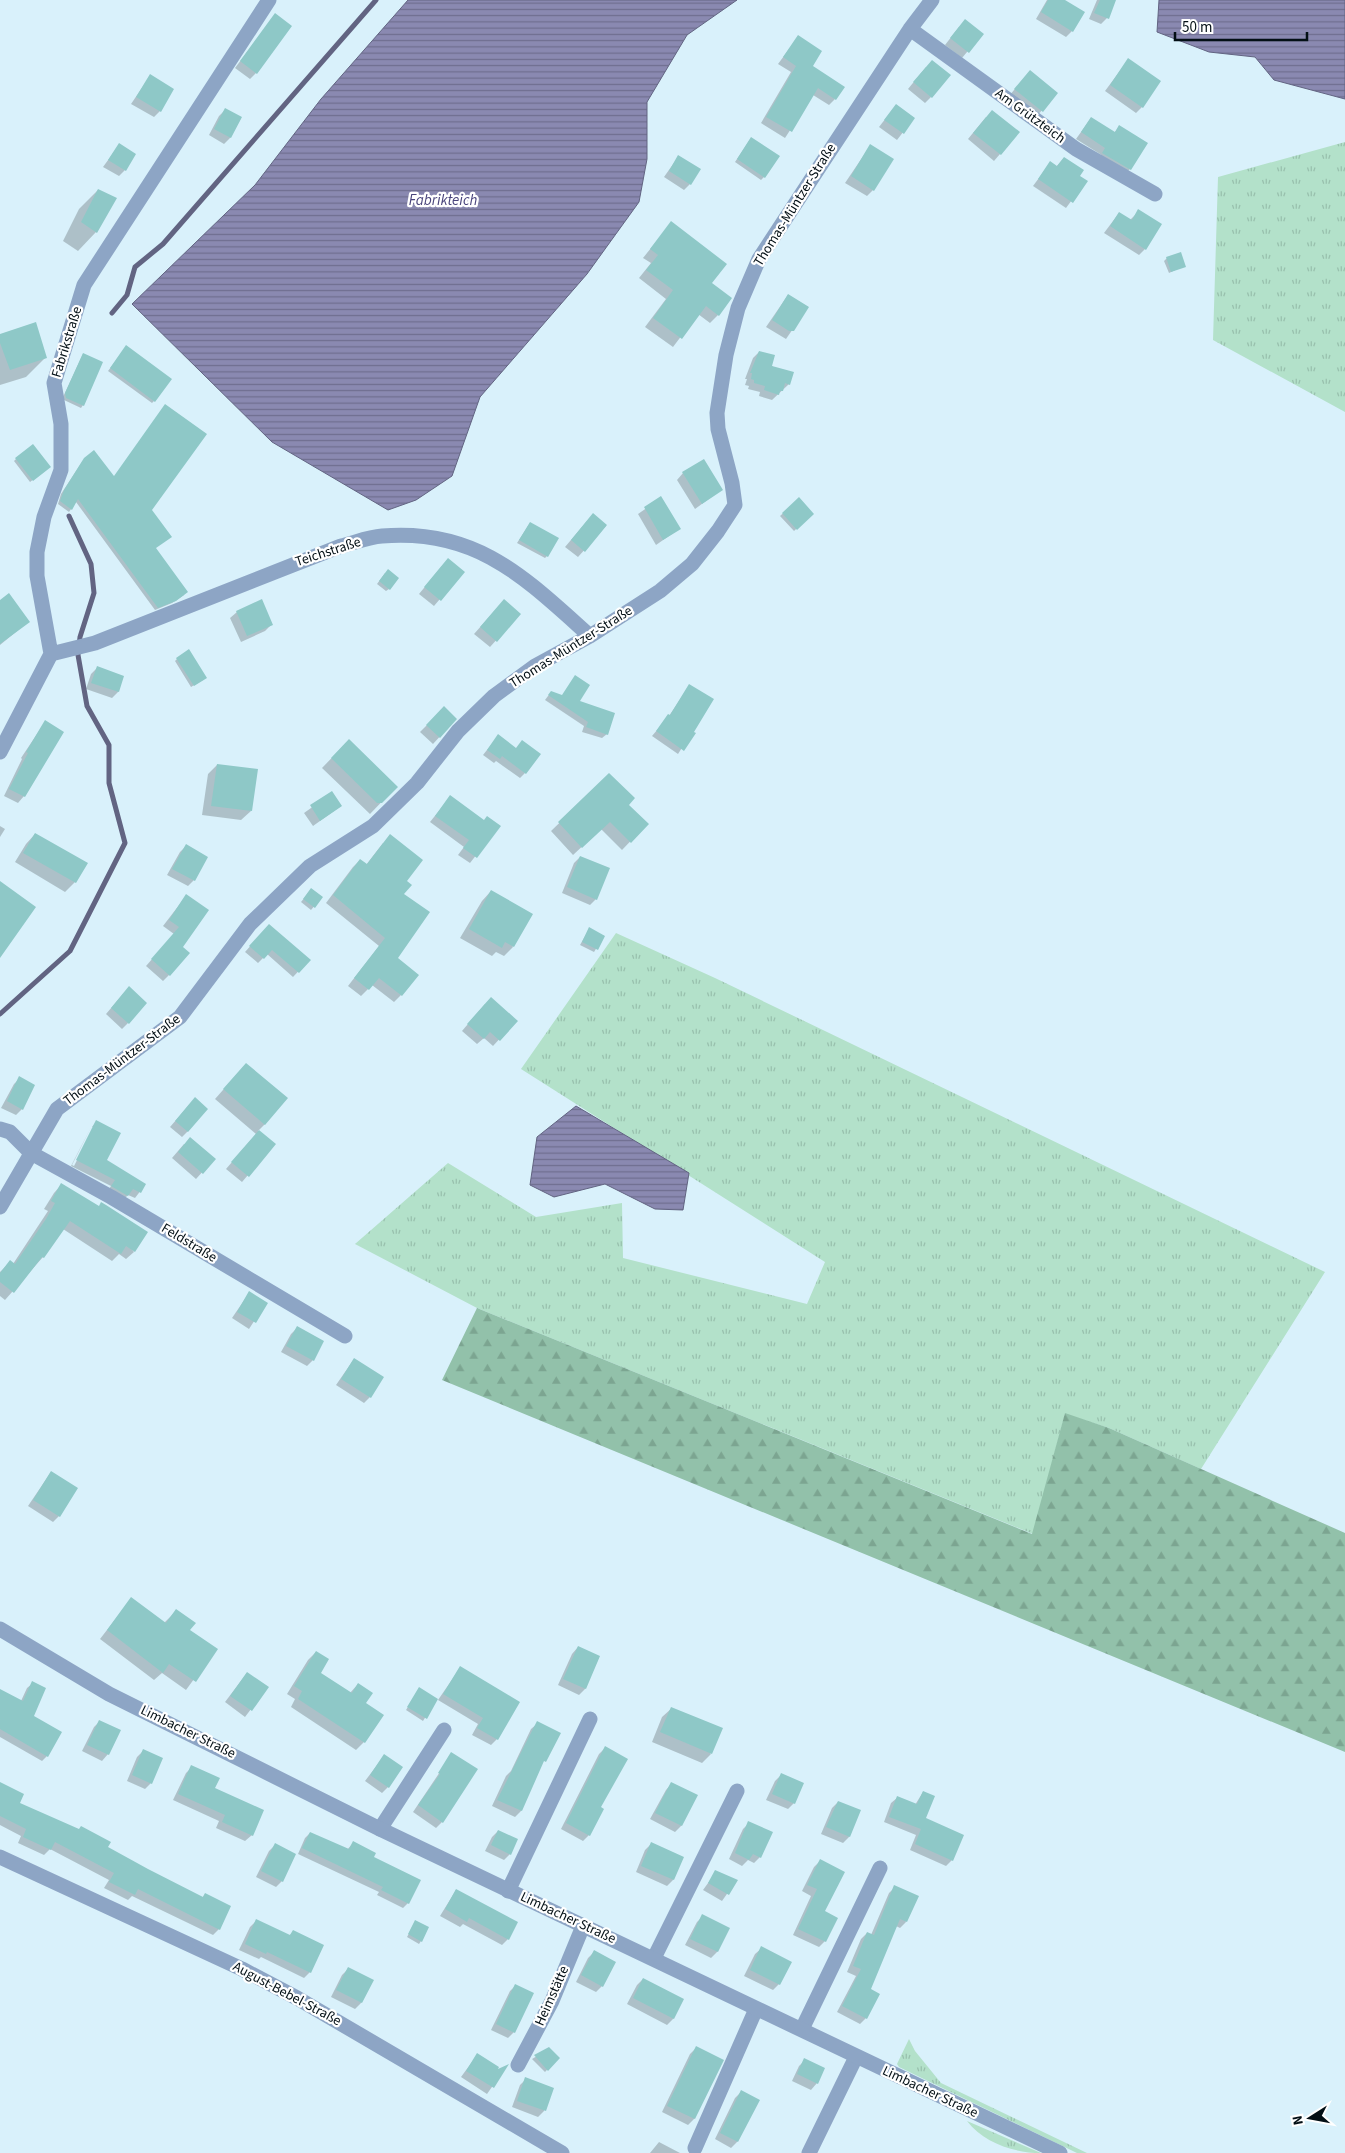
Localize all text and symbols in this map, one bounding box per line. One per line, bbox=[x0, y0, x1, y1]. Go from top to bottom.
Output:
scale bar bbox=[1175, 10, 1308, 42]
text: 50 m bbox=[1182, 17, 1212, 38]
street label: Am Grützteich bbox=[991, 84, 1069, 148]
street label: Thomas-Müntzer-Straße bbox=[749, 140, 841, 270]
water label: Fabrikteich bbox=[409, 190, 477, 211]
street label: Fabrikstraße bbox=[47, 304, 87, 380]
street label: Teichstraße bbox=[293, 532, 363, 572]
street label: Thomas-Müntzer-Straße bbox=[506, 601, 636, 693]
street label: Thomas-Müntzer-Straße bbox=[59, 1009, 185, 1111]
street label: Feldstraße bbox=[157, 1218, 221, 1268]
street label: Limbacher Straße bbox=[137, 1700, 239, 1764]
street label: Limbacher Straße bbox=[517, 1887, 619, 1949]
street label: August-Bebel-Straße bbox=[229, 1957, 345, 2031]
street label: Heimstätte bbox=[530, 1963, 574, 2029]
street label: Limbacher Straße bbox=[879, 2061, 981, 2123]
north arrow bbox=[1285, 2093, 1335, 2143]
text: N bbox=[1288, 2114, 1309, 2127]

